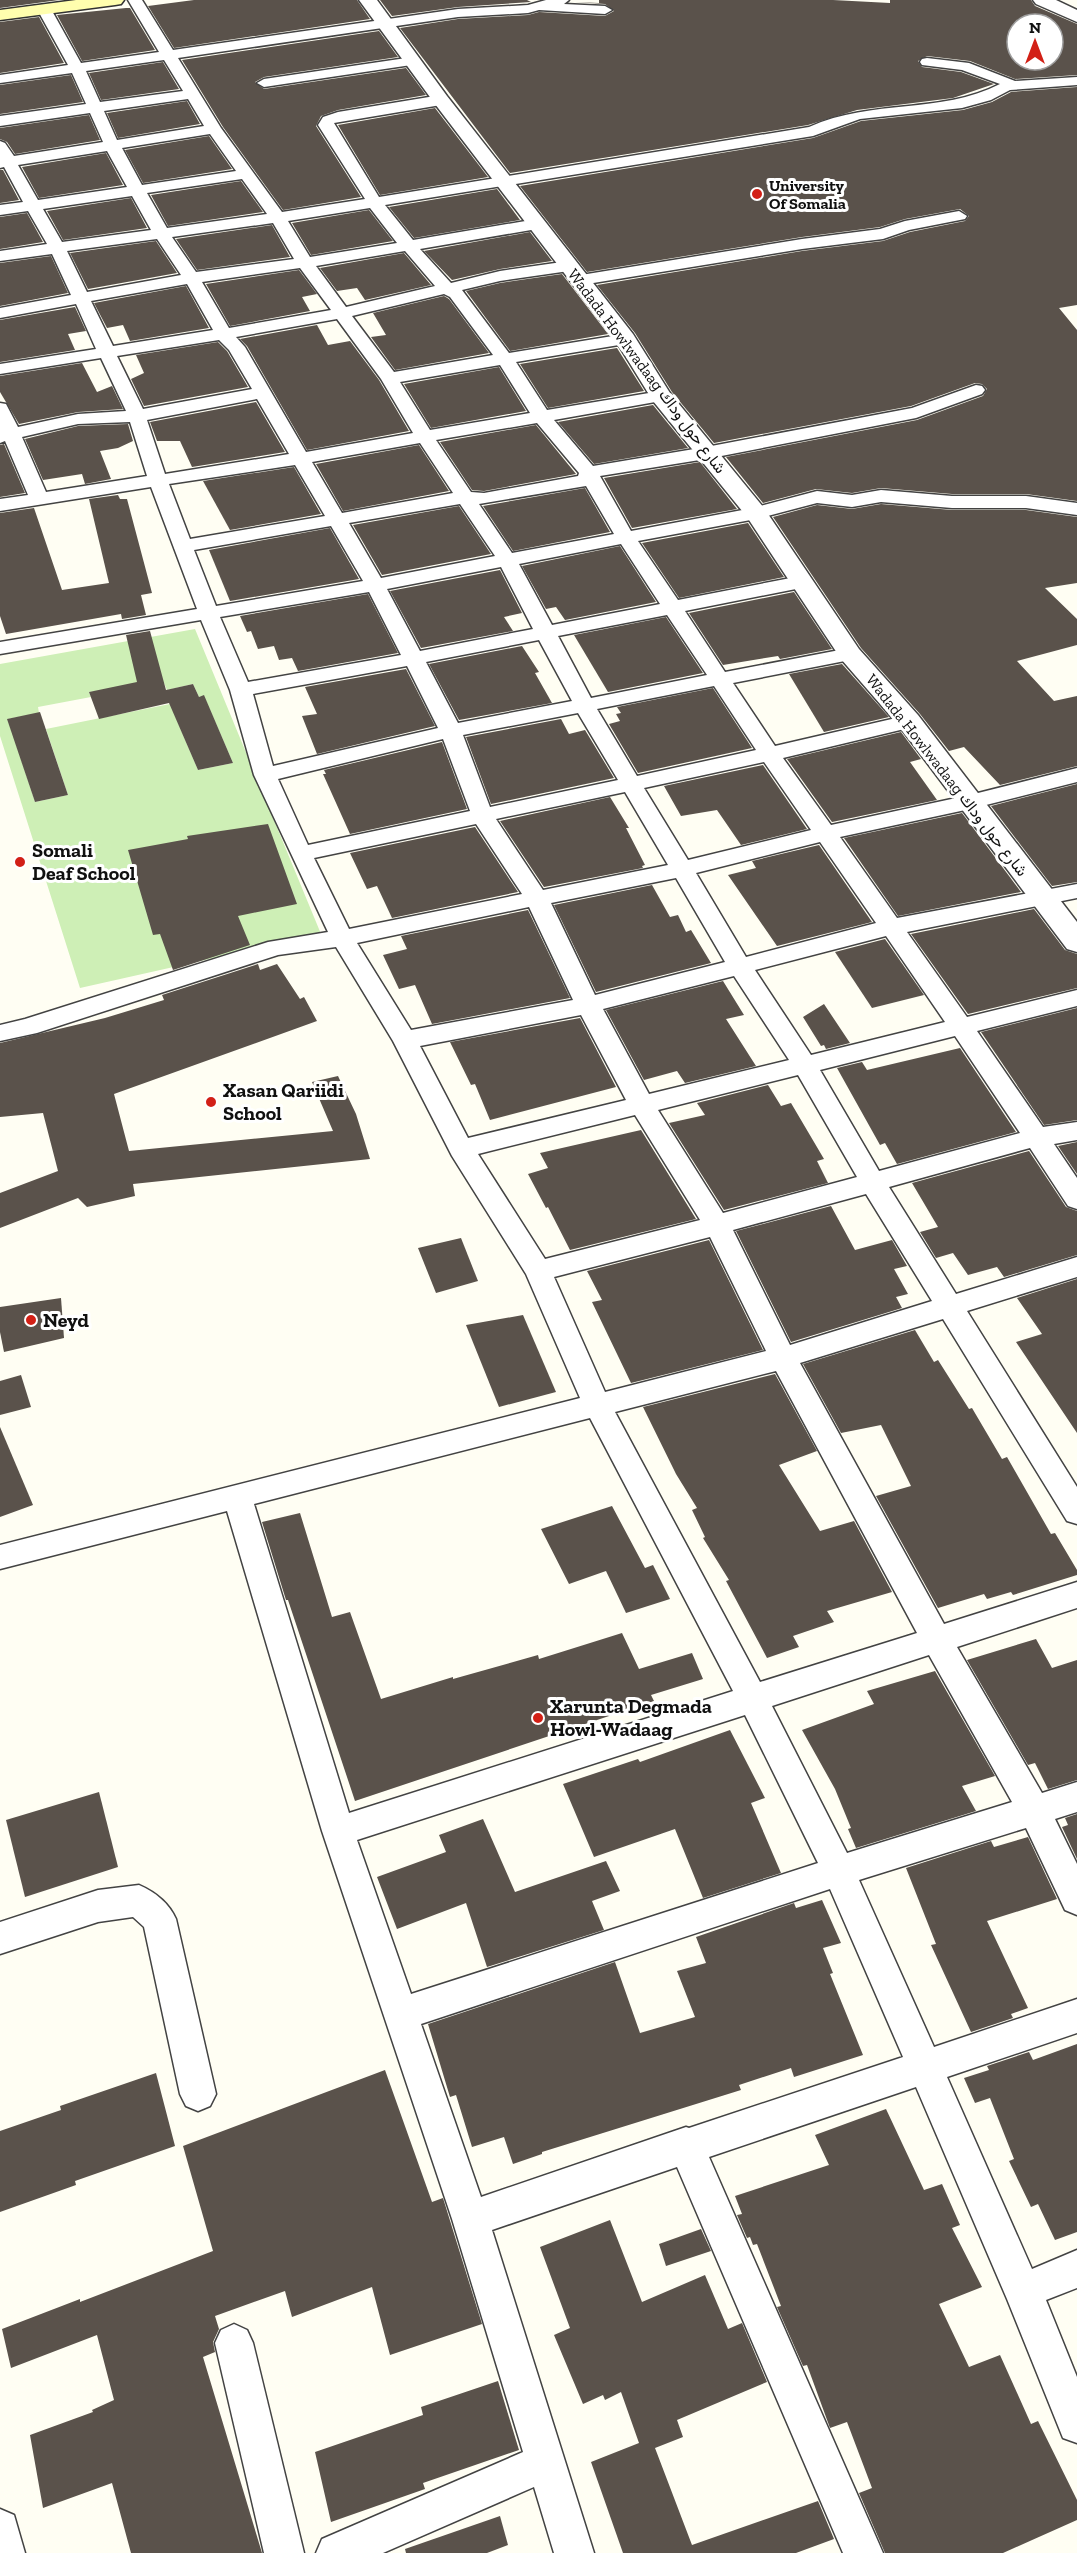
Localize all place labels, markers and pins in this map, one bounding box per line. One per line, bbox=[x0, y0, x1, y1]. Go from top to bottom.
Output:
place label: University Of Somalia bbox=[769, 176, 846, 213]
marker: University Of Somalia bbox=[750, 187, 764, 201]
place label: Somali Deaf School bbox=[32, 838, 136, 885]
marker: Somali Deaf School bbox=[13, 855, 27, 869]
place label: Xasan Qariidi School bbox=[223, 1078, 344, 1125]
marker: Xasan Qariidi School bbox=[204, 1095, 218, 1109]
place label: Neyd bbox=[43, 1308, 89, 1332]
marker: Neyd bbox=[24, 1313, 38, 1327]
place label: Xarunta Degmada Howl-Wadaag bbox=[550, 1694, 712, 1741]
marker: Xarunta Degmada Howl-Wadaag bbox=[531, 1711, 545, 1725]

